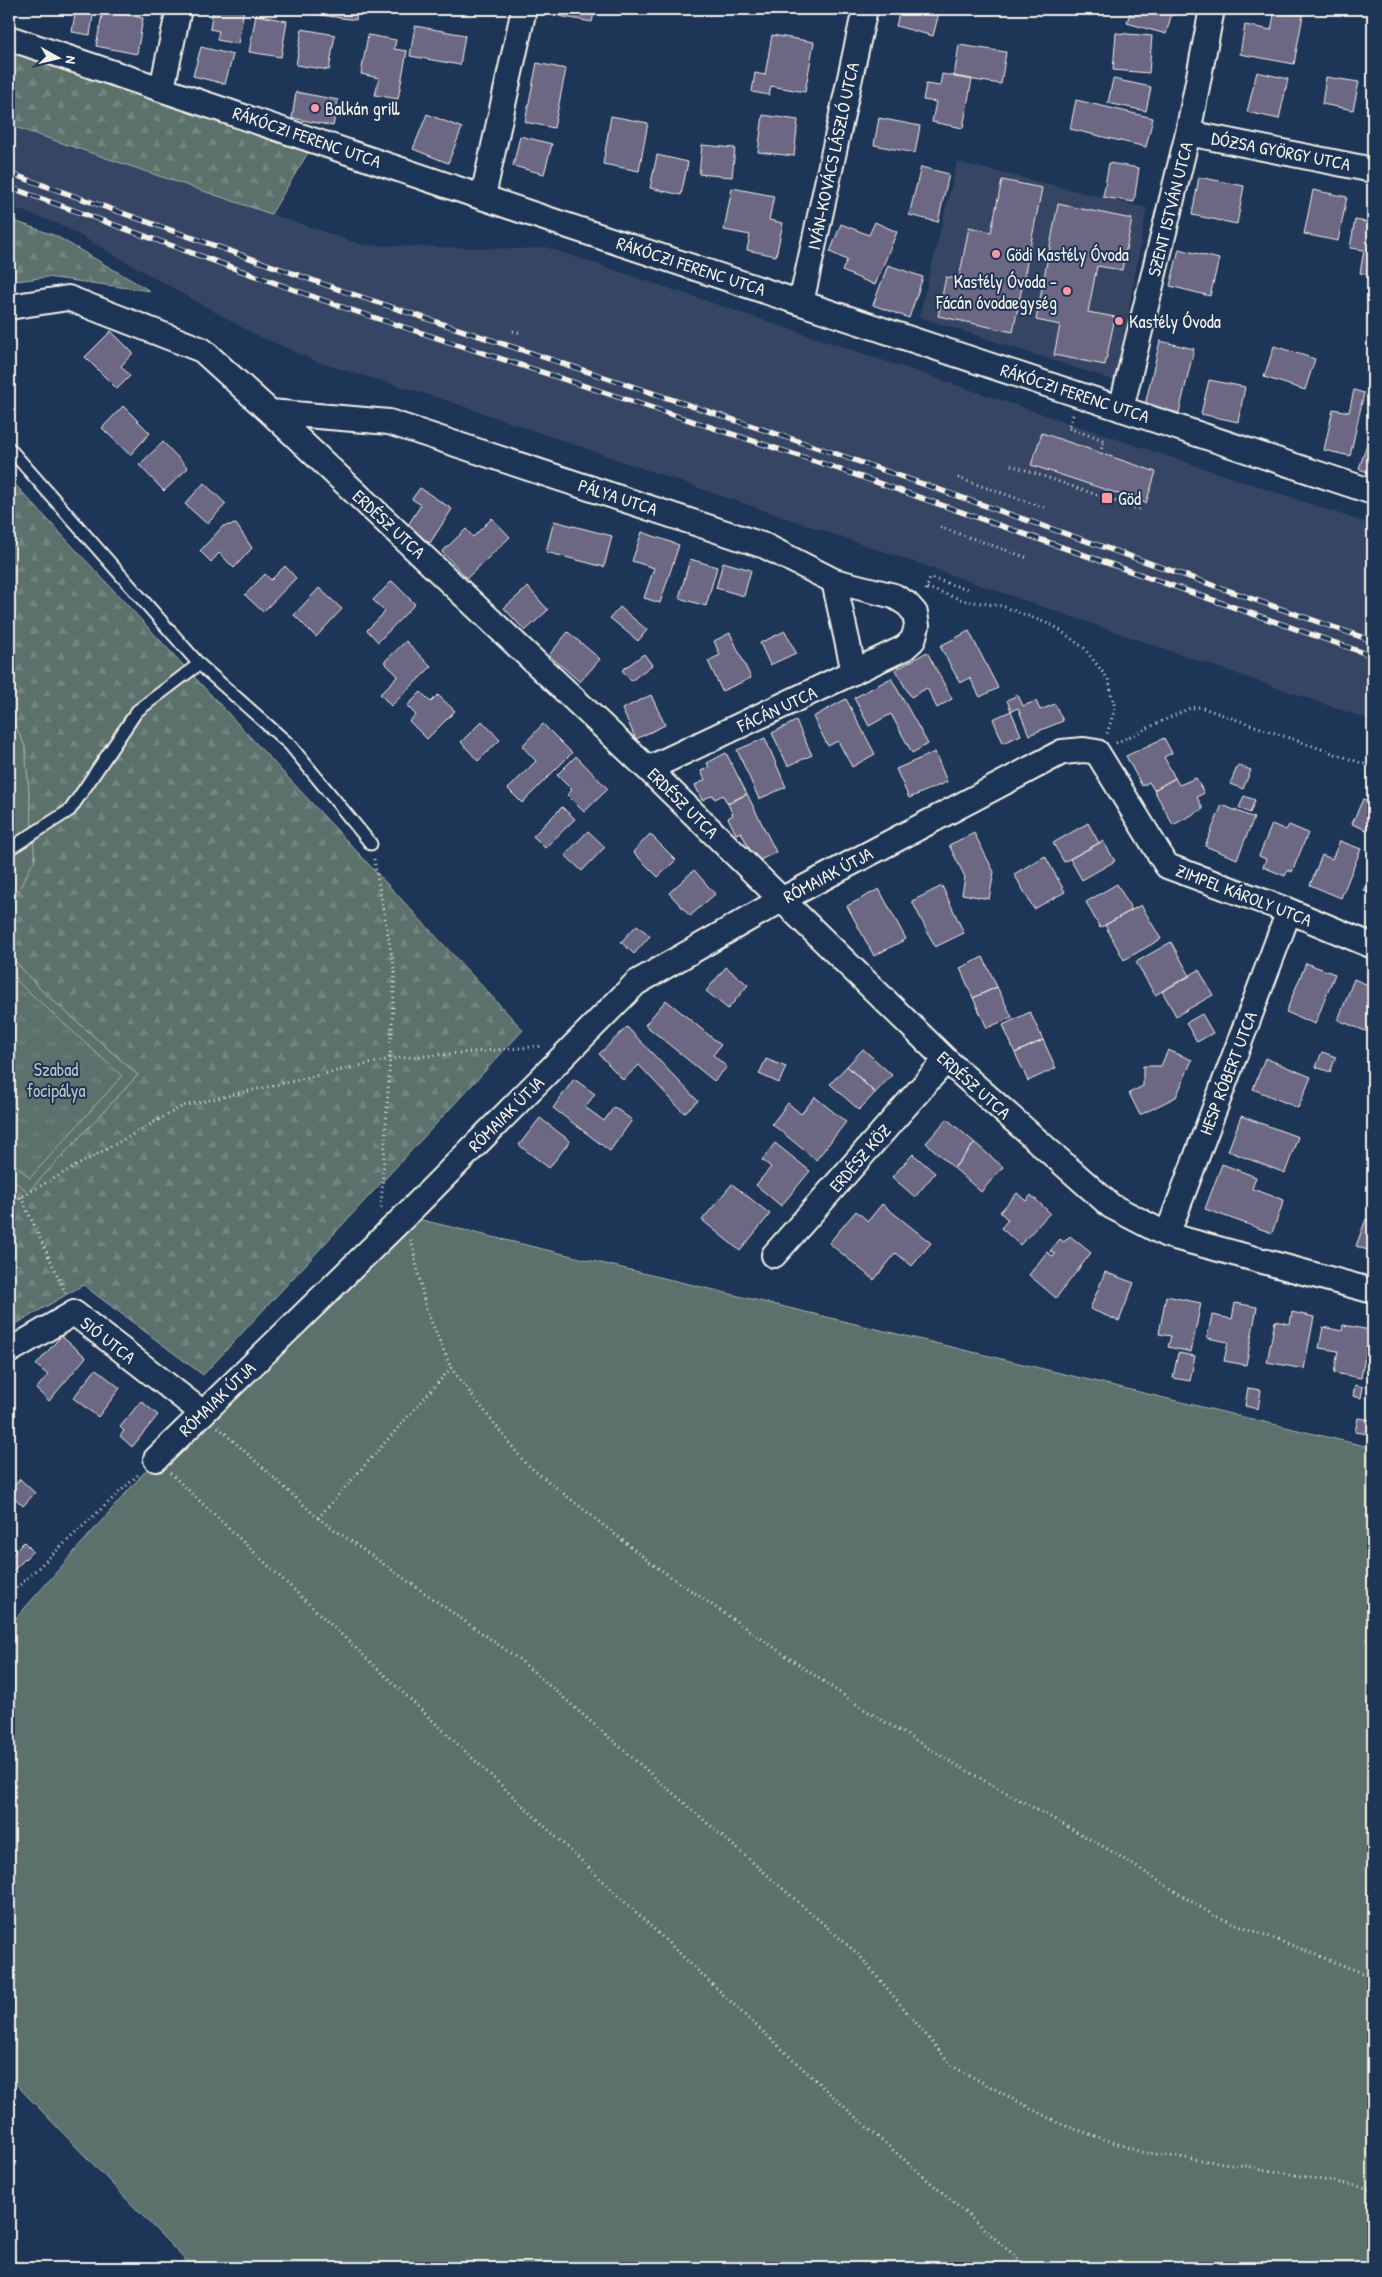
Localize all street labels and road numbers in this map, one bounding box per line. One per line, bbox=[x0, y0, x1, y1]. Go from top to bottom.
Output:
street label: IVÁN-KOVÁCS LÁSZLÓ UTCA bbox=[801, 60, 865, 252]
street label: RÁKÓCZI FERENC UTCA bbox=[230, 100, 385, 174]
street label: DÓZSA GYÖRGY UTCA bbox=[1209, 125, 1353, 177]
street label: SZENT ISTVÁN UTCA bbox=[1141, 139, 1199, 279]
street label: RÁKÓCZI FERENC UTCA bbox=[613, 230, 769, 302]
street label: RÁKÓCZI FERENC UTCA bbox=[997, 357, 1153, 429]
street label: PÁLYA UTCA bbox=[575, 472, 661, 522]
street label: ERDÉSZ UTCA bbox=[347, 484, 431, 564]
street label: FÁCÁN UTCA bbox=[732, 680, 821, 739]
street label: ERDÉSZ UTCA bbox=[642, 762, 724, 844]
street label: RÓMAIAK ÚTJA bbox=[779, 841, 877, 909]
street label: ZIMPEL KÁROLY UTCA bbox=[1172, 858, 1316, 932]
street label: HESP RÓBERT UTCA bbox=[1193, 1007, 1263, 1138]
street label: ERDÉSZ UTCA bbox=[932, 1045, 1016, 1125]
street label: RÓMAIAK ÚTJA bbox=[463, 1070, 550, 1157]
street label: ERDÉSZ KÖZ bbox=[823, 1119, 897, 1197]
street label: SIÓ UTCA bbox=[75, 1311, 141, 1370]
street label: RÓMAIAK ÚTJA bbox=[173, 1356, 261, 1442]

